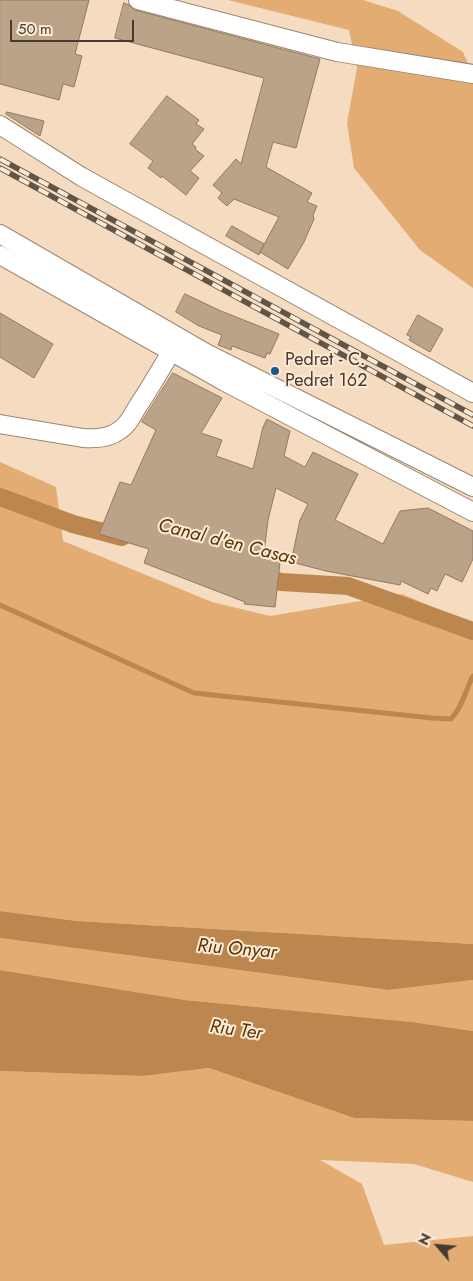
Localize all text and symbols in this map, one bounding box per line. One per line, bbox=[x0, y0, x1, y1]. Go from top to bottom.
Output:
scale bar bbox=[12, 10, 136, 42]
text: 50 m bbox=[18, 18, 52, 40]
place label: Pedret - C. Pedret 162 bbox=[285, 350, 367, 392]
marker: Pedret - C. Pedret 162 bbox=[269, 365, 281, 377]
water label: Canal d'en Casas bbox=[156, 515, 298, 571]
water label: Riu Onyar bbox=[196, 935, 278, 965]
water label: Riu Ter bbox=[208, 1016, 264, 1046]
north arrow bbox=[413, 1221, 463, 1271]
text: N bbox=[413, 1230, 436, 1249]

